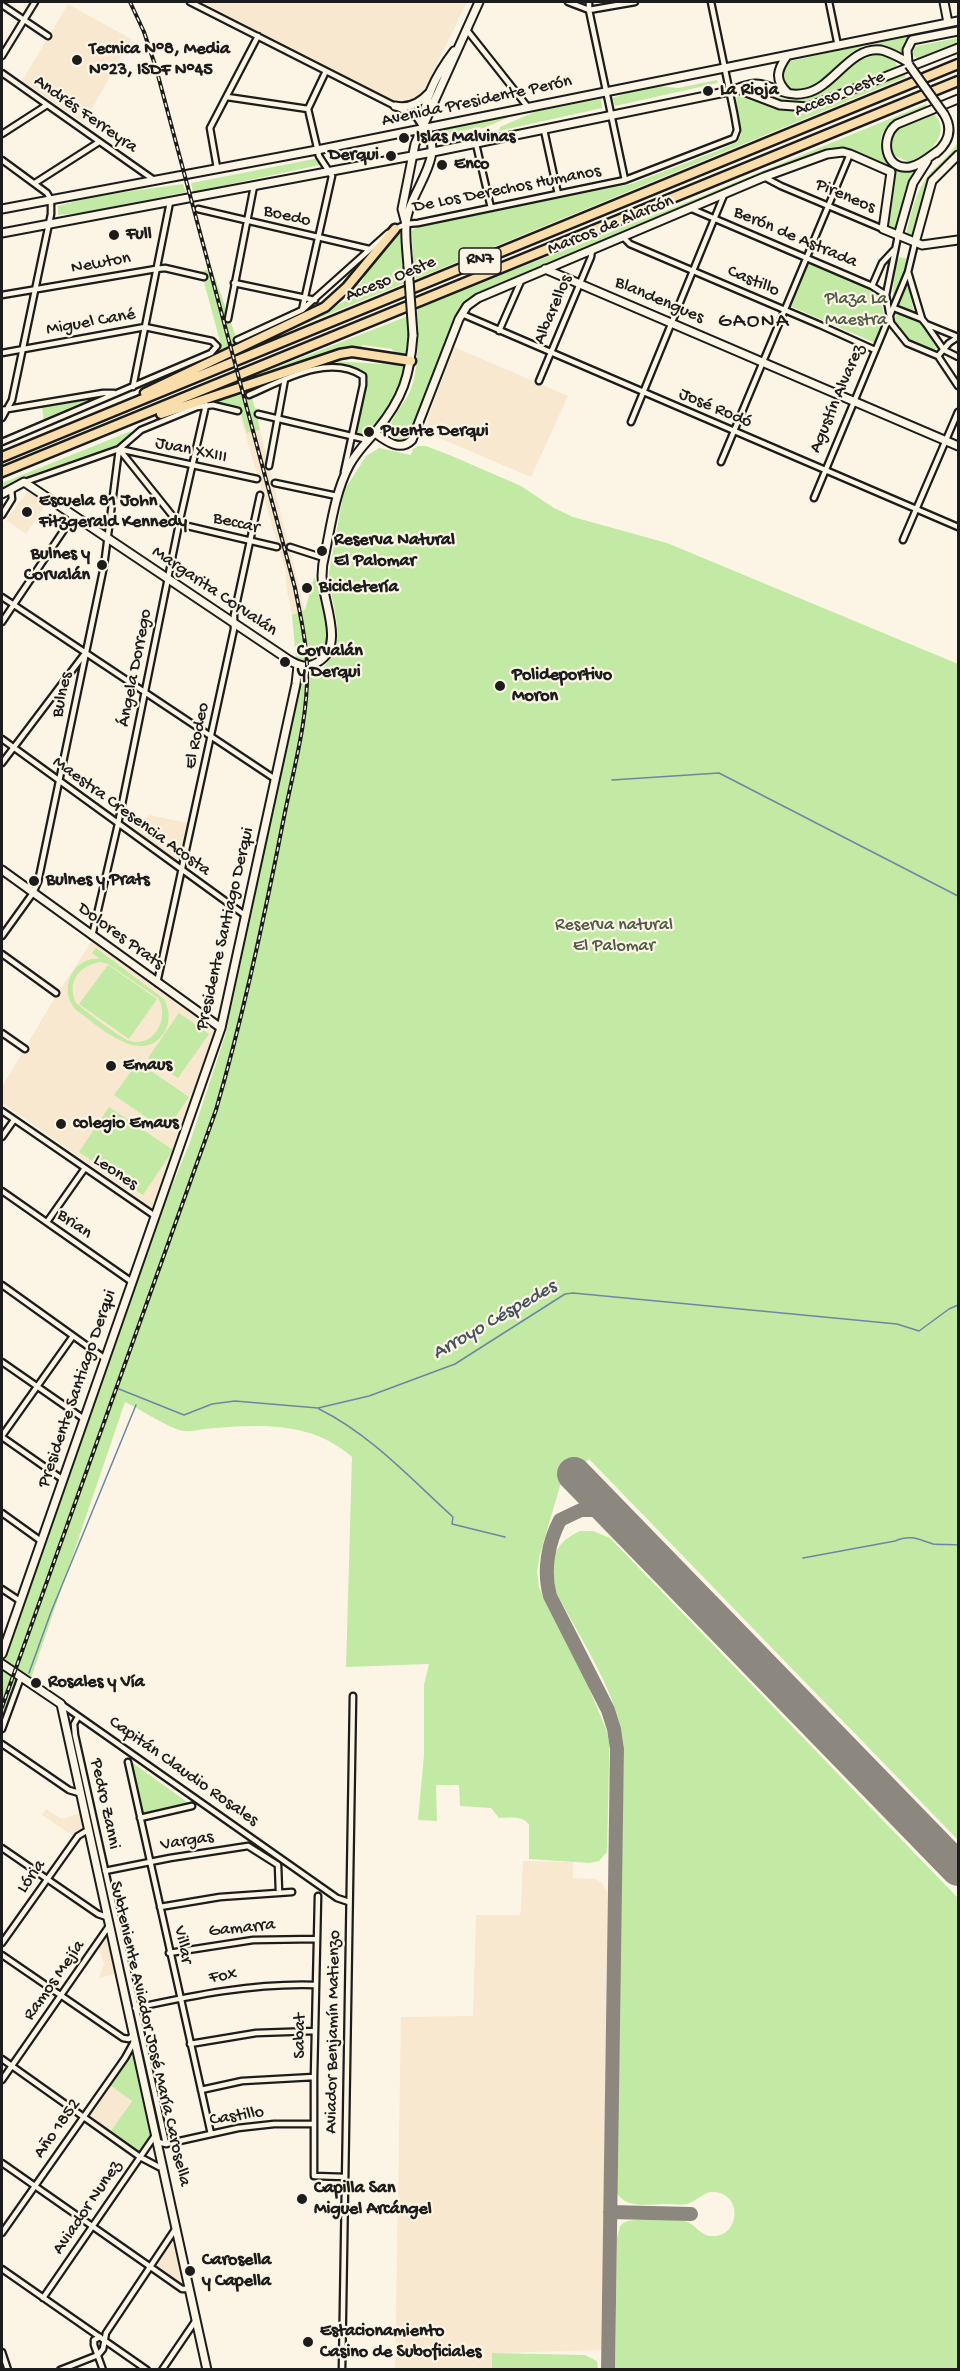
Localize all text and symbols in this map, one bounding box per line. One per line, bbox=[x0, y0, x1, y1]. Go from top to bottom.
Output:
place label: Tecnica N°8, Media N°23, ISDF N°45 bbox=[89, 39, 230, 82]
marker: Tecnica N°8, Media N°23, ISDF N°45 bbox=[70, 53, 84, 67]
street label: Acceso Oeste bbox=[792, 67, 888, 123]
street label: Andrés Ferreyra bbox=[29, 71, 141, 159]
street label: Avenida Presidente Perón bbox=[380, 71, 574, 133]
place label: La Rioja bbox=[720, 80, 779, 102]
marker: La Rioja bbox=[701, 84, 715, 98]
place label: Islas Malvinas bbox=[416, 127, 515, 149]
marker: Islas Malvinas bbox=[397, 131, 411, 145]
place label: Derqui bbox=[328, 145, 379, 167]
marker: Derqui bbox=[384, 149, 398, 163]
place label: Enco bbox=[454, 154, 489, 176]
marker: Enco bbox=[435, 158, 449, 172]
street label: De Los Derechos Humanos bbox=[411, 161, 603, 219]
street label: Pireneos bbox=[812, 175, 878, 219]
street label: Marcos de Alarcón bbox=[545, 191, 677, 261]
street label: Boedo bbox=[261, 201, 313, 233]
street label: Berón de Astrada bbox=[730, 202, 860, 274]
place label: Full bbox=[126, 224, 152, 246]
marker: Full bbox=[107, 228, 121, 242]
street label: Newton bbox=[69, 248, 133, 280]
road number: RN7 bbox=[459, 248, 501, 274]
street label: Acceso Oeste bbox=[343, 252, 439, 308]
street label: Castillo bbox=[724, 261, 782, 303]
street label: Albarellos bbox=[530, 272, 578, 348]
street label: Blandengues bbox=[611, 273, 707, 329]
park label: Plaza La Maestra bbox=[825, 289, 887, 332]
street label: Miguel Cané bbox=[45, 305, 137, 341]
district label: GAONA bbox=[718, 310, 790, 336]
street label: Agustín Alvarez bbox=[805, 341, 871, 457]
street label: José Rodó bbox=[675, 384, 755, 434]
place label: Puente Derqui bbox=[381, 421, 489, 443]
marker: Puente Derqui bbox=[362, 425, 376, 439]
street label: Juan XXIII bbox=[153, 433, 229, 469]
place label: Escuela 81 John Fitzgerald Kennedy bbox=[39, 491, 187, 534]
marker: Escuela 81 John Fitzgerald Kennedy bbox=[20, 505, 34, 519]
street label: Beccar bbox=[211, 508, 261, 540]
place label: Reserva Natural El Palomar bbox=[334, 530, 455, 572]
street label: Margarita Corvalán bbox=[147, 542, 281, 642]
place label: Bulnes y Corvalán bbox=[24, 544, 90, 586]
marker: Reserva Natural El Palomar bbox=[315, 544, 329, 558]
marker: Bulnes y Corvalán bbox=[95, 558, 109, 572]
place label: Bicicletería bbox=[319, 577, 398, 599]
marker: Bicicletería bbox=[300, 581, 314, 595]
street label: Ángela Dorrego bbox=[114, 607, 158, 729]
place label: Corvalán y Derqui bbox=[297, 641, 363, 684]
marker: Corvalán y Derqui bbox=[278, 655, 292, 669]
place label: Polideportivo Moron bbox=[512, 665, 612, 708]
street label: Bulnes bbox=[48, 670, 78, 720]
marker: Polideportivo Moron bbox=[493, 679, 507, 693]
street label: El Rodeo bbox=[180, 701, 216, 771]
street label: Maestra Cresencia Acosta bbox=[48, 752, 214, 882]
street label: Presidente Santiago Derqui bbox=[192, 825, 260, 1033]
place label: Bulnes y Prats bbox=[46, 870, 150, 892]
marker: Bulnes y Prats bbox=[27, 874, 41, 888]
street label: Dolores Prats bbox=[73, 899, 167, 975]
park label: Reserva natural El Palomar bbox=[555, 915, 673, 958]
place label: Emaus bbox=[123, 1055, 172, 1077]
marker: Emaus bbox=[104, 1059, 118, 1073]
place label: colegio Emaus bbox=[73, 1113, 179, 1135]
marker: colegio Emaus bbox=[54, 1117, 68, 1131]
street label: Leones bbox=[88, 1150, 142, 1196]
street label: Brian bbox=[52, 1205, 96, 1245]
water label: Arroyo Céspedes bbox=[429, 1276, 561, 1366]
street label: Presidente Santiago Derqui bbox=[34, 1287, 122, 1491]
place label: Rosales y Vía bbox=[48, 1672, 145, 1694]
marker: Rosales y Vía bbox=[29, 1676, 43, 1690]
street label: Capitán Claudio Rosales bbox=[104, 1712, 262, 1832]
street label: Pedro Zanni bbox=[84, 1757, 124, 1851]
street label: Vargas bbox=[159, 1827, 215, 1857]
street label: Lória bbox=[13, 1856, 51, 1898]
street label: Subteniente Aviador José María Carosella bbox=[103, 1879, 195, 2189]
street label: Gamarra bbox=[208, 1915, 276, 1943]
street label: Villar bbox=[167, 1924, 197, 1966]
street label: Aviador Benjamín Matienzo bbox=[321, 1930, 347, 2134]
street label: Ramos Mejía bbox=[19, 1937, 91, 2025]
street label: Fox bbox=[208, 1964, 238, 1990]
street label: Sabat bbox=[290, 2013, 312, 2059]
street label: Año 1852 bbox=[30, 2095, 86, 2163]
street label: Castillo bbox=[208, 2102, 266, 2132]
street label: Aviador Nunez bbox=[49, 2157, 127, 2259]
place label: Capilla San Miguel Arcángel bbox=[314, 2178, 432, 2220]
marker: Capilla San Miguel Arcángel bbox=[295, 2192, 309, 2206]
place label: Carosella y Capella bbox=[202, 2250, 271, 2292]
marker: Carosella y Capella bbox=[183, 2264, 197, 2278]
place label: Estacionamiento Casino de Suboficiales bbox=[320, 2321, 481, 2364]
marker: Estacionamiento Casino de Suboficiales bbox=[301, 2335, 315, 2349]

